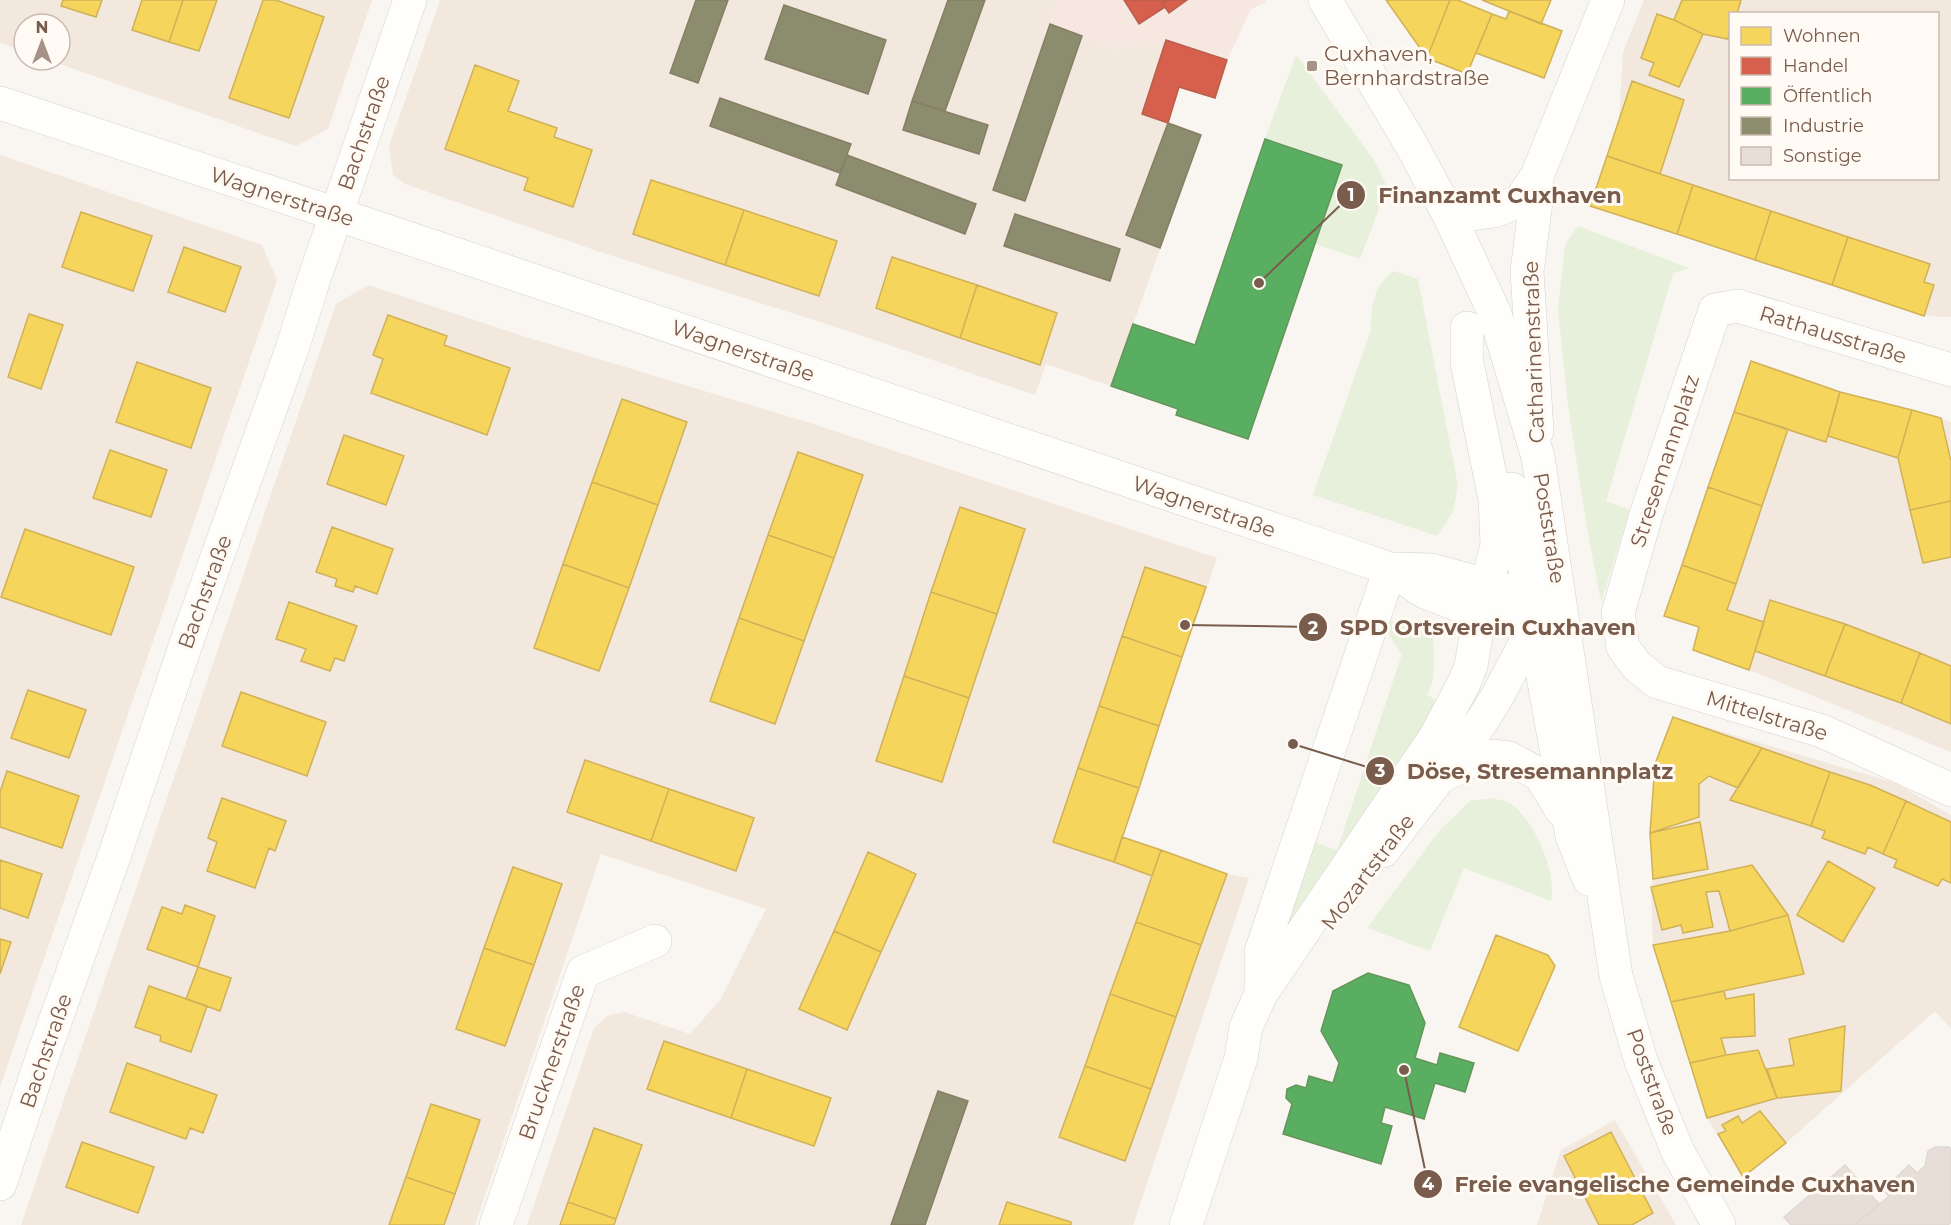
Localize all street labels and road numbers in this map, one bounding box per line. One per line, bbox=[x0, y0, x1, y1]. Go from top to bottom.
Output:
street label: Bachstraße bbox=[332, 72, 395, 193]
street label: Wagnerstraße bbox=[207, 162, 357, 232]
street label: Catharinenstraße bbox=[1518, 260, 1549, 444]
street label: Rathausstraße bbox=[1757, 300, 1910, 369]
street label: Wagnerstraße bbox=[668, 314, 818, 387]
street label: Stresemannplatz bbox=[1625, 371, 1704, 550]
street label: Wagnerstraße bbox=[1129, 470, 1279, 543]
street label: Poststraße bbox=[1528, 471, 1571, 585]
street label: Bachstraße bbox=[172, 531, 237, 652]
street label: Mittelstraße bbox=[1703, 685, 1831, 746]
street label: Mozartstraße bbox=[1316, 809, 1419, 935]
street label: Brucknerstraße bbox=[513, 981, 590, 1143]
street label: Bachstraße bbox=[14, 990, 77, 1111]
street label: Poststraße bbox=[1622, 1025, 1683, 1139]

